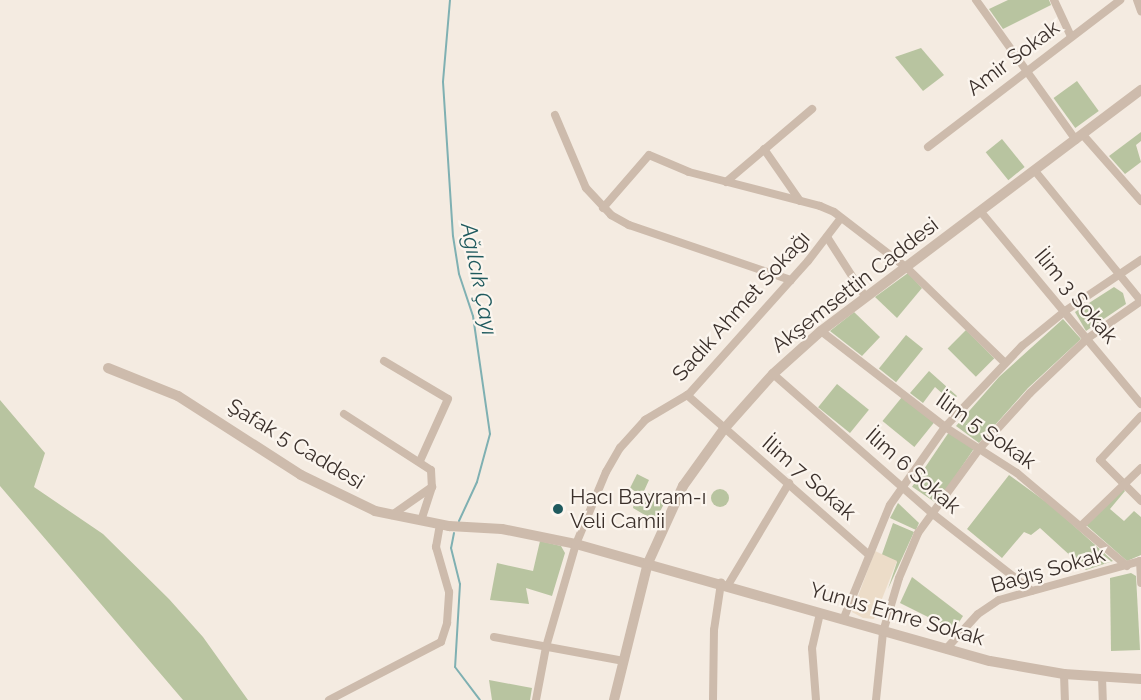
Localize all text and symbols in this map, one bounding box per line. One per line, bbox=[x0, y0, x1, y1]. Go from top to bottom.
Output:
street label: Amir Sokak bbox=[962, 15, 1064, 101]
street label: Akşemsettin Caddesi bbox=[767, 212, 943, 358]
water label: Ağılcık Çayı bbox=[455, 221, 503, 337]
street label: Sadık Ahmet Sokağı bbox=[667, 225, 815, 387]
street label: İlim 3 Sokak bbox=[1029, 244, 1123, 348]
street label: İlim 5 Sokak bbox=[931, 387, 1041, 475]
street label: Şafak 5 Caddesi bbox=[223, 393, 369, 495]
street label: İlim 6 Sokak bbox=[861, 423, 965, 519]
street label: İlim 7 Sokak bbox=[757, 431, 861, 525]
place label: Hacı Bayram-ı Veli Camii bbox=[570, 484, 706, 534]
marker: Hacı Bayram-ı Veli Camii bbox=[551, 502, 565, 516]
street label: Bağış Sokak bbox=[988, 542, 1108, 598]
street label: Yunus Emre Sokak bbox=[807, 577, 987, 651]

